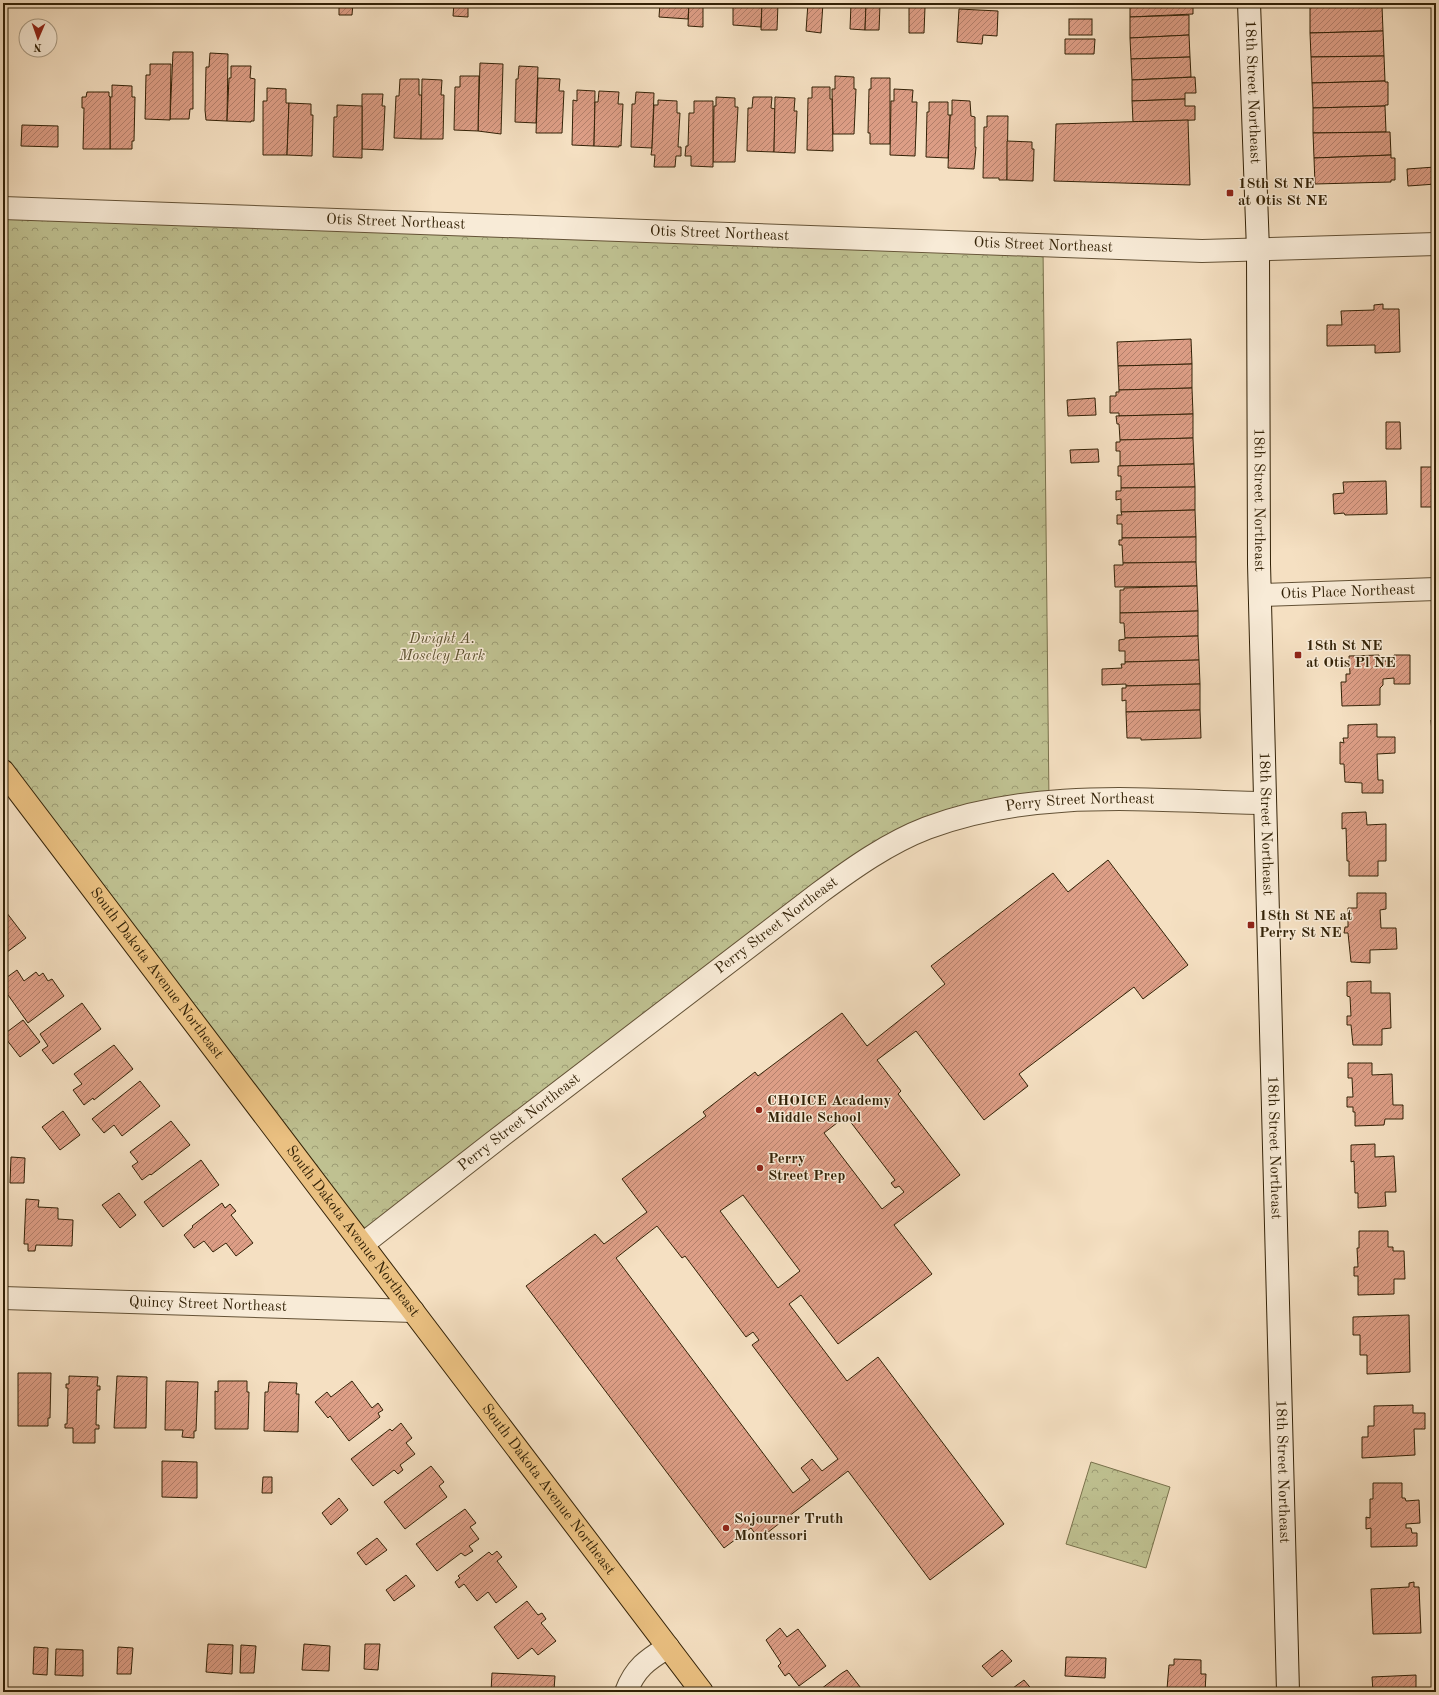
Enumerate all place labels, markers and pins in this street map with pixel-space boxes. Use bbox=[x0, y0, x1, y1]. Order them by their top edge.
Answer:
place label: 18th St NE at Otis St NE bbox=[1238, 177, 1327, 209]
marker: 18th St NE at Otis St NE bbox=[1225, 188, 1235, 198]
place label: 18th St NE at Otis Pl NE bbox=[1306, 639, 1396, 671]
marker: 18th St NE at Otis Pl NE bbox=[1293, 650, 1303, 660]
place label: 18th St NE at Perry St NE bbox=[1259, 909, 1353, 941]
marker: 18th St NE at Perry St NE bbox=[1246, 920, 1256, 930]
place label: CHOICE Academy Middle School bbox=[767, 1094, 892, 1126]
marker: CHOICE Academy Middle School bbox=[754, 1105, 764, 1115]
place label: Perry Street Prep bbox=[768, 1152, 845, 1184]
marker: Perry Street Prep bbox=[755, 1163, 765, 1173]
place label: Sojourner Truth Montessori bbox=[734, 1512, 843, 1544]
marker: Sojourner Truth Montessori bbox=[721, 1523, 731, 1533]

